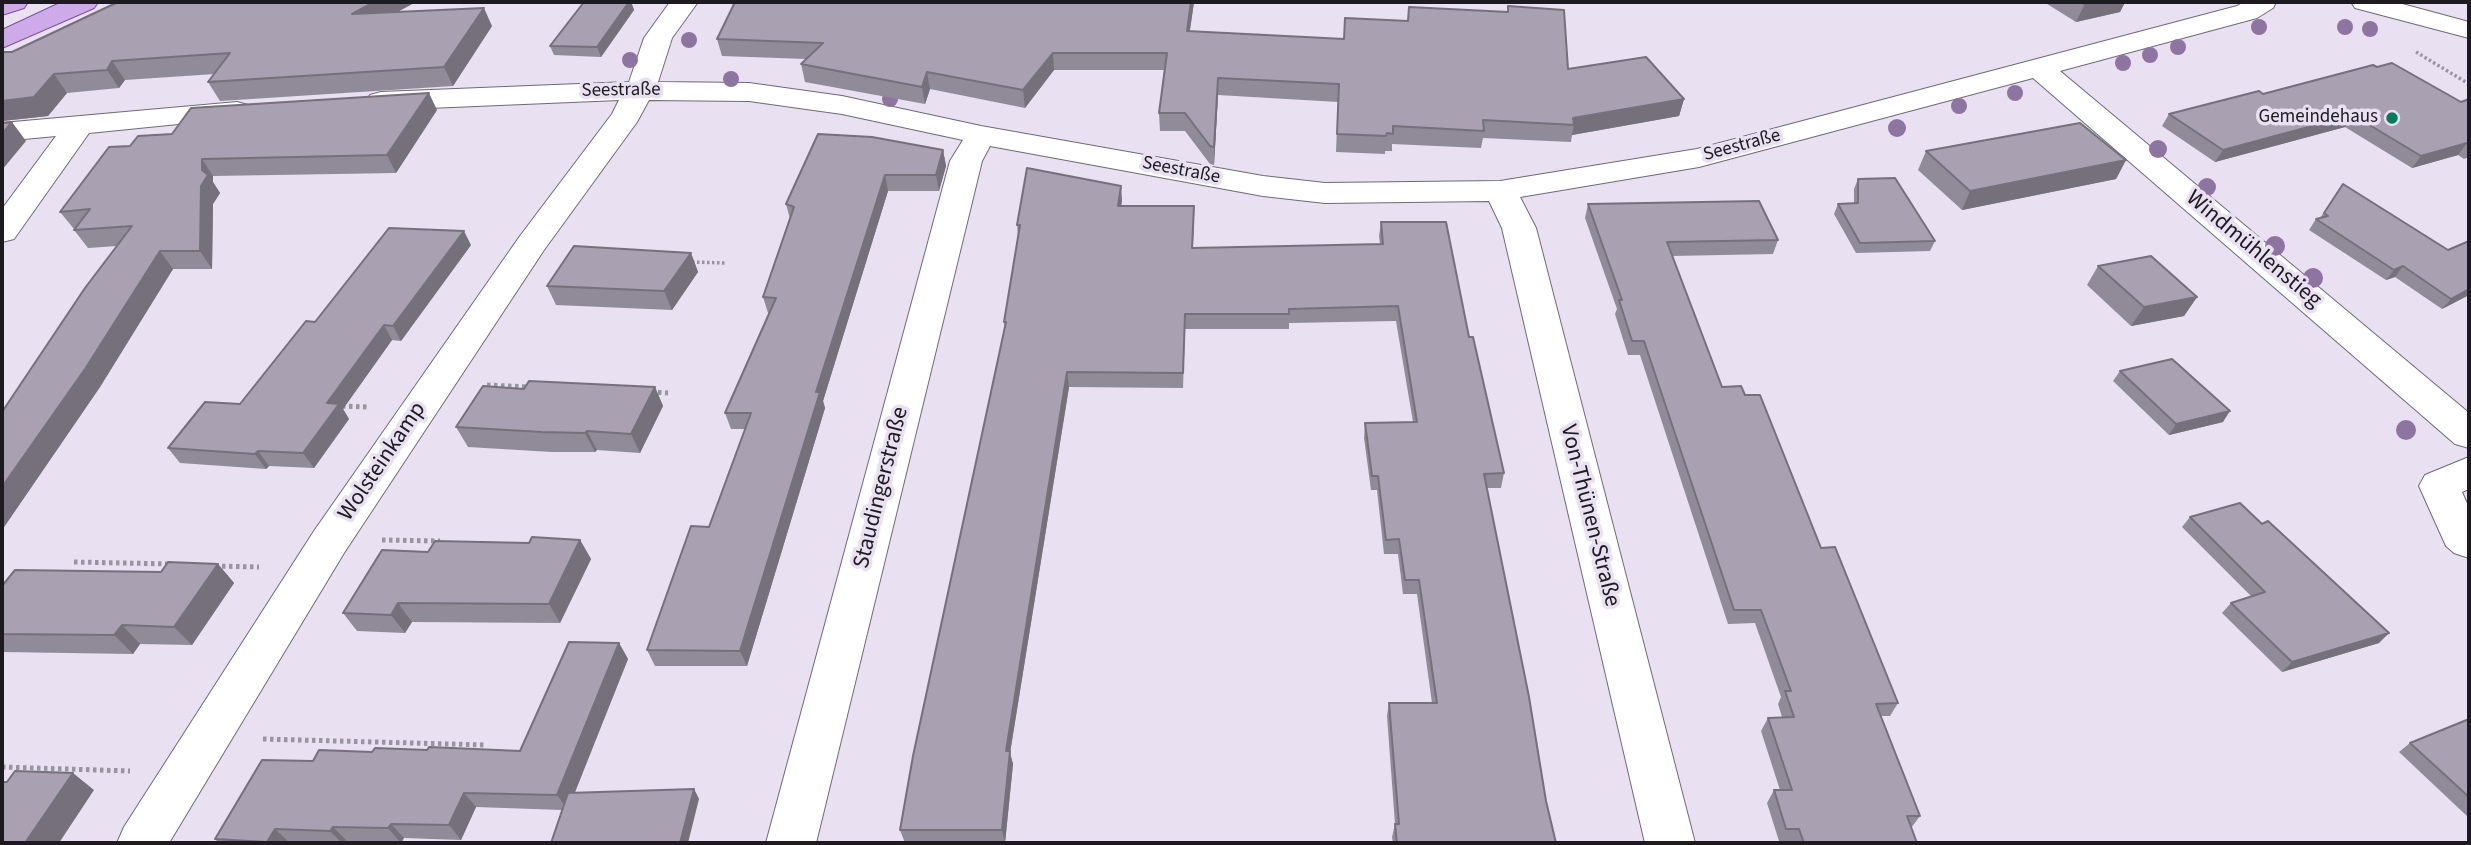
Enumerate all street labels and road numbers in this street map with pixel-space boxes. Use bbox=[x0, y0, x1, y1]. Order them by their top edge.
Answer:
street label: Seestraße bbox=[581, 79, 661, 103]
street label: Seestraße bbox=[1701, 125, 1783, 167]
street label: Seestraße bbox=[1140, 152, 1222, 190]
street label: Windmühlenstieg bbox=[2180, 185, 2326, 315]
street label: Wolsteinkamp bbox=[333, 397, 433, 527]
street label: Staudingerstraße bbox=[849, 404, 915, 572]
street label: Von-Thünen-Straße bbox=[1553, 422, 1625, 610]

